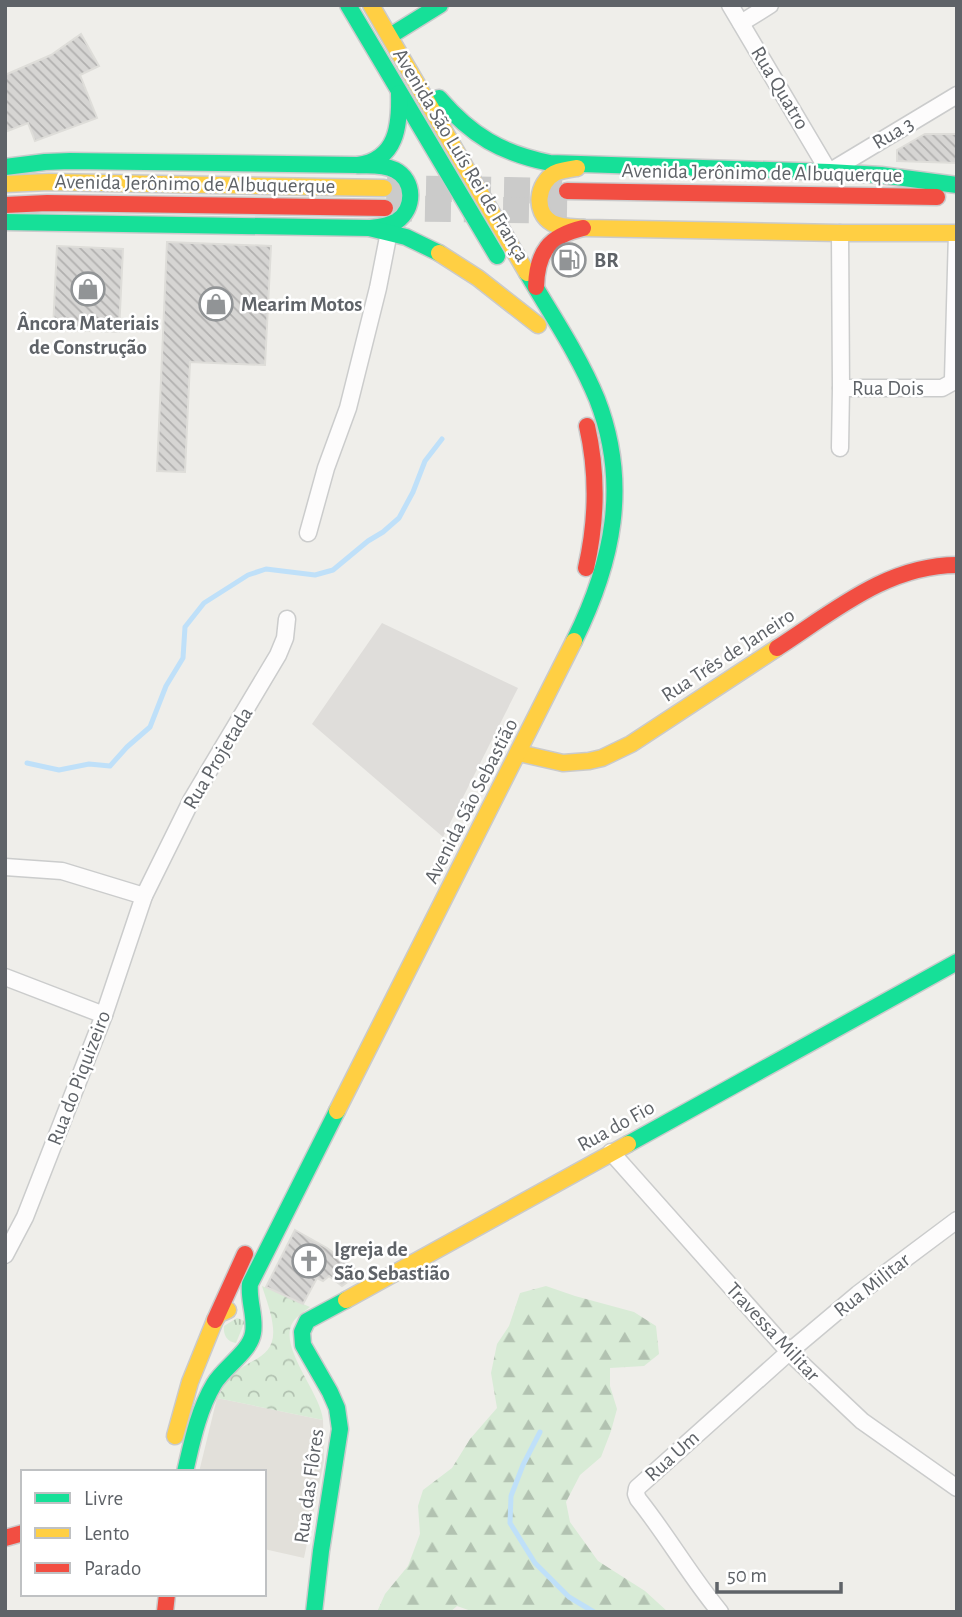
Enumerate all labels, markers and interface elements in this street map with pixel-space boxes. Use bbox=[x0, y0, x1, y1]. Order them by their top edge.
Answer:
street label: Rua Quatro bbox=[747, 43, 813, 133]
street label: Avenida São Luís Rei de França bbox=[389, 45, 533, 266]
street label: Rua 3 bbox=[869, 113, 917, 153]
street label: Avenida Jerônimo de Albuquerque bbox=[621, 160, 903, 186]
street label: Avenida Jerônimo de Albuquerque bbox=[54, 171, 336, 197]
fuel station icon: BR bbox=[550, 241, 588, 279]
place label: BR bbox=[594, 250, 619, 271]
shop icon: Âncora Materiais de Construção bbox=[69, 270, 107, 308]
shop icon: Mearim Motos bbox=[197, 285, 235, 323]
place label: Mearim Motos bbox=[241, 294, 362, 315]
place label: Âncora Materiais de Construção bbox=[17, 311, 159, 358]
street label: Rua Dois bbox=[852, 378, 924, 399]
street label: Rua Três de Janeiro bbox=[658, 604, 798, 706]
street label: Rua Projetada bbox=[179, 703, 257, 813]
street label: Avenida São Sebastião bbox=[420, 715, 522, 887]
street label: Rua do Piquizeiro bbox=[44, 1008, 114, 1148]
street label: Rua do Fio bbox=[574, 1096, 658, 1156]
place label: Igreja de São Sebastião bbox=[334, 1239, 450, 1284]
church icon: Igreja de São Sebastião bbox=[290, 1242, 328, 1280]
street label: Rua Militar bbox=[830, 1249, 914, 1321]
street label: Travessa Militar bbox=[722, 1278, 824, 1386]
street label: Rua das Flôres bbox=[291, 1427, 327, 1545]
street label: Rua Um bbox=[641, 1427, 703, 1485]
legend bbox=[21, 1470, 266, 1596]
text: Livre bbox=[84, 1488, 123, 1509]
text: Lento bbox=[84, 1523, 130, 1544]
scale bar bbox=[717, 1550, 841, 1594]
text: Parado bbox=[84, 1558, 141, 1579]
text: 50 m bbox=[727, 1565, 767, 1586]

